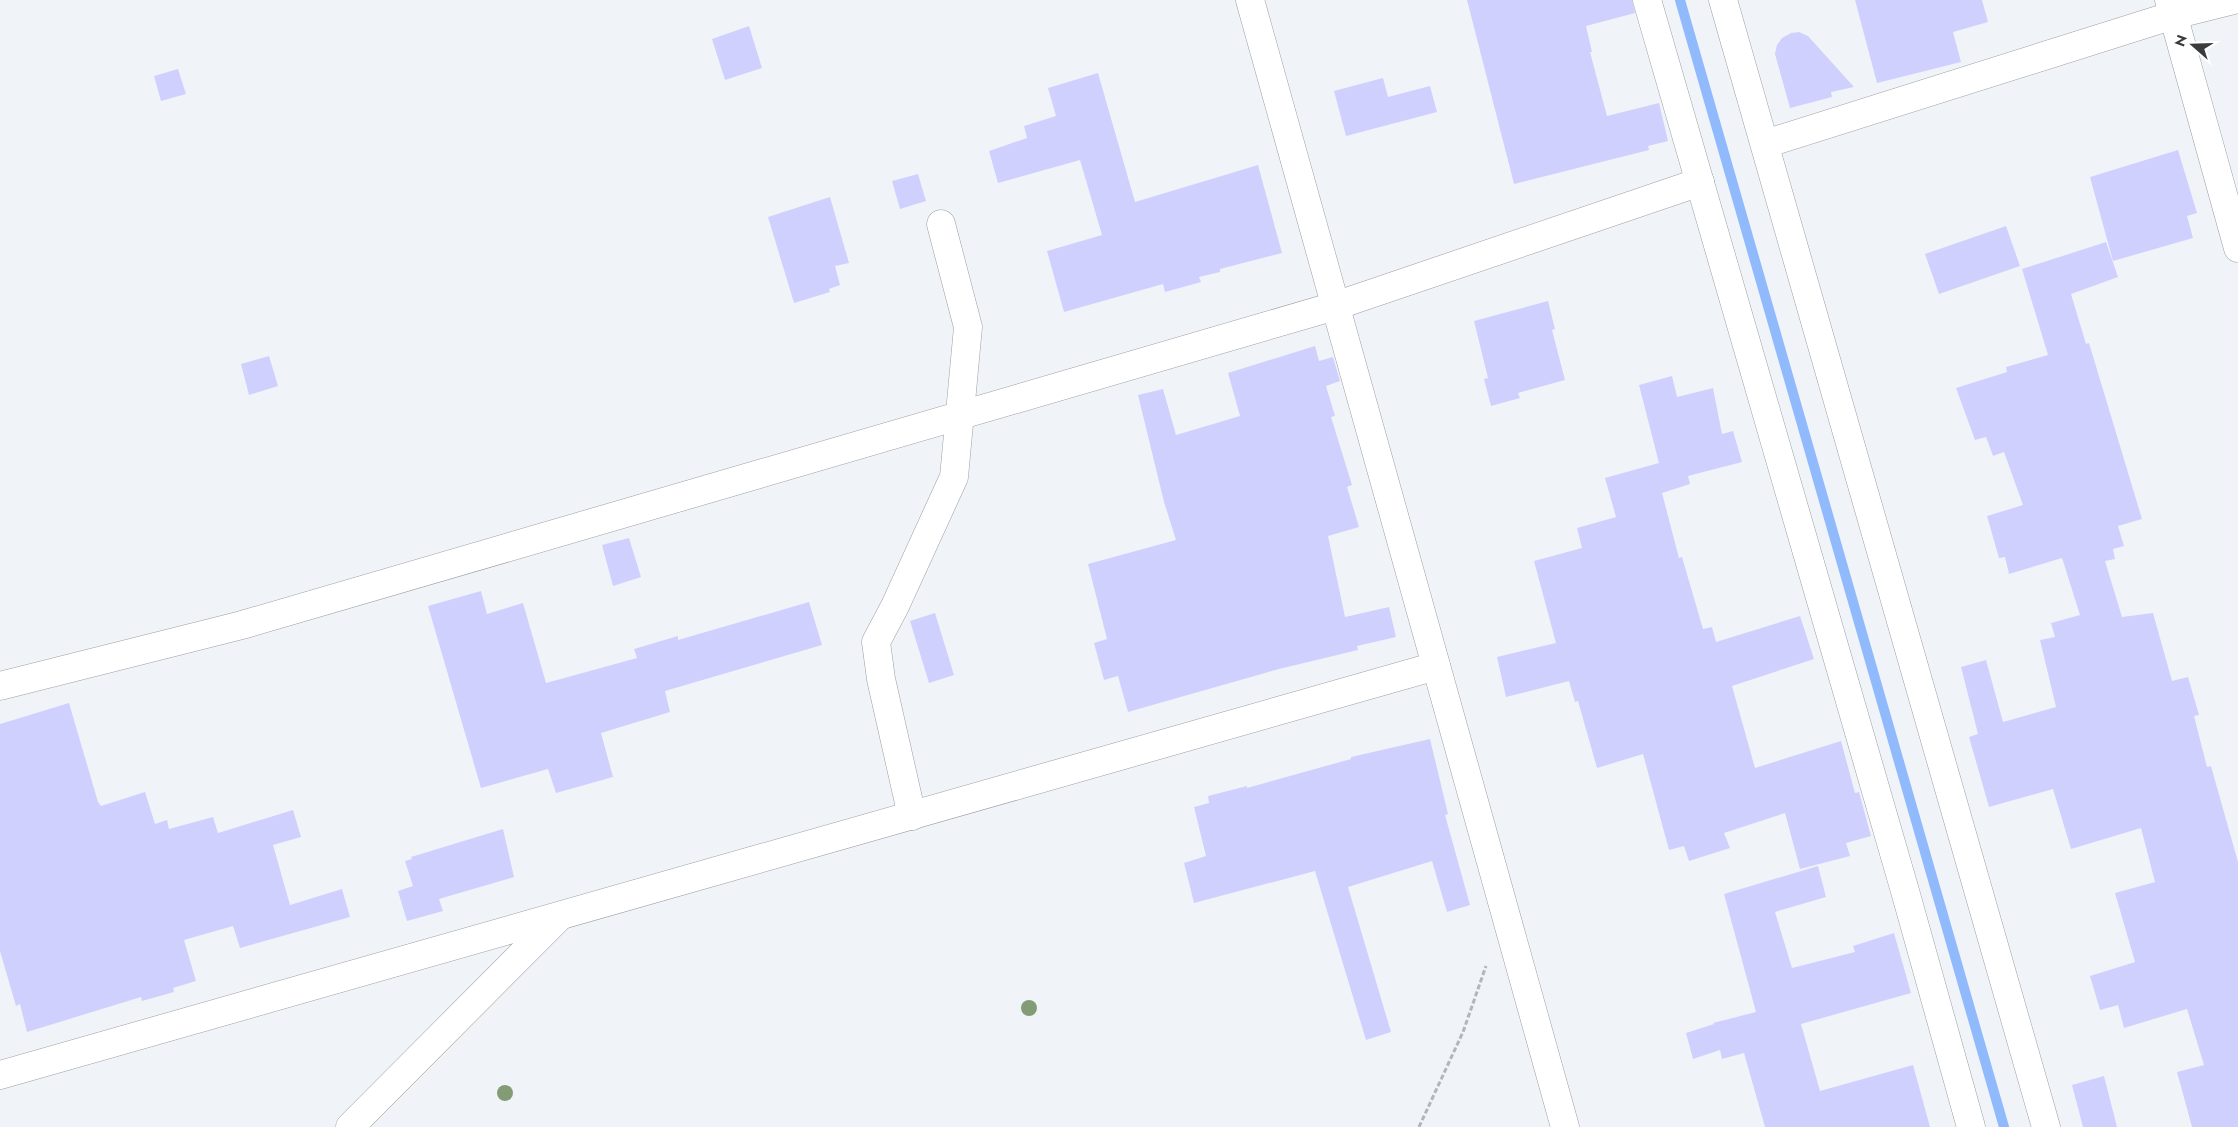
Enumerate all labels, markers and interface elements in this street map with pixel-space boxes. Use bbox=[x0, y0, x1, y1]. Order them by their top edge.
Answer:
north arrow bbox=[2168, 20, 2218, 70]
text: N bbox=[2169, 32, 2192, 49]

